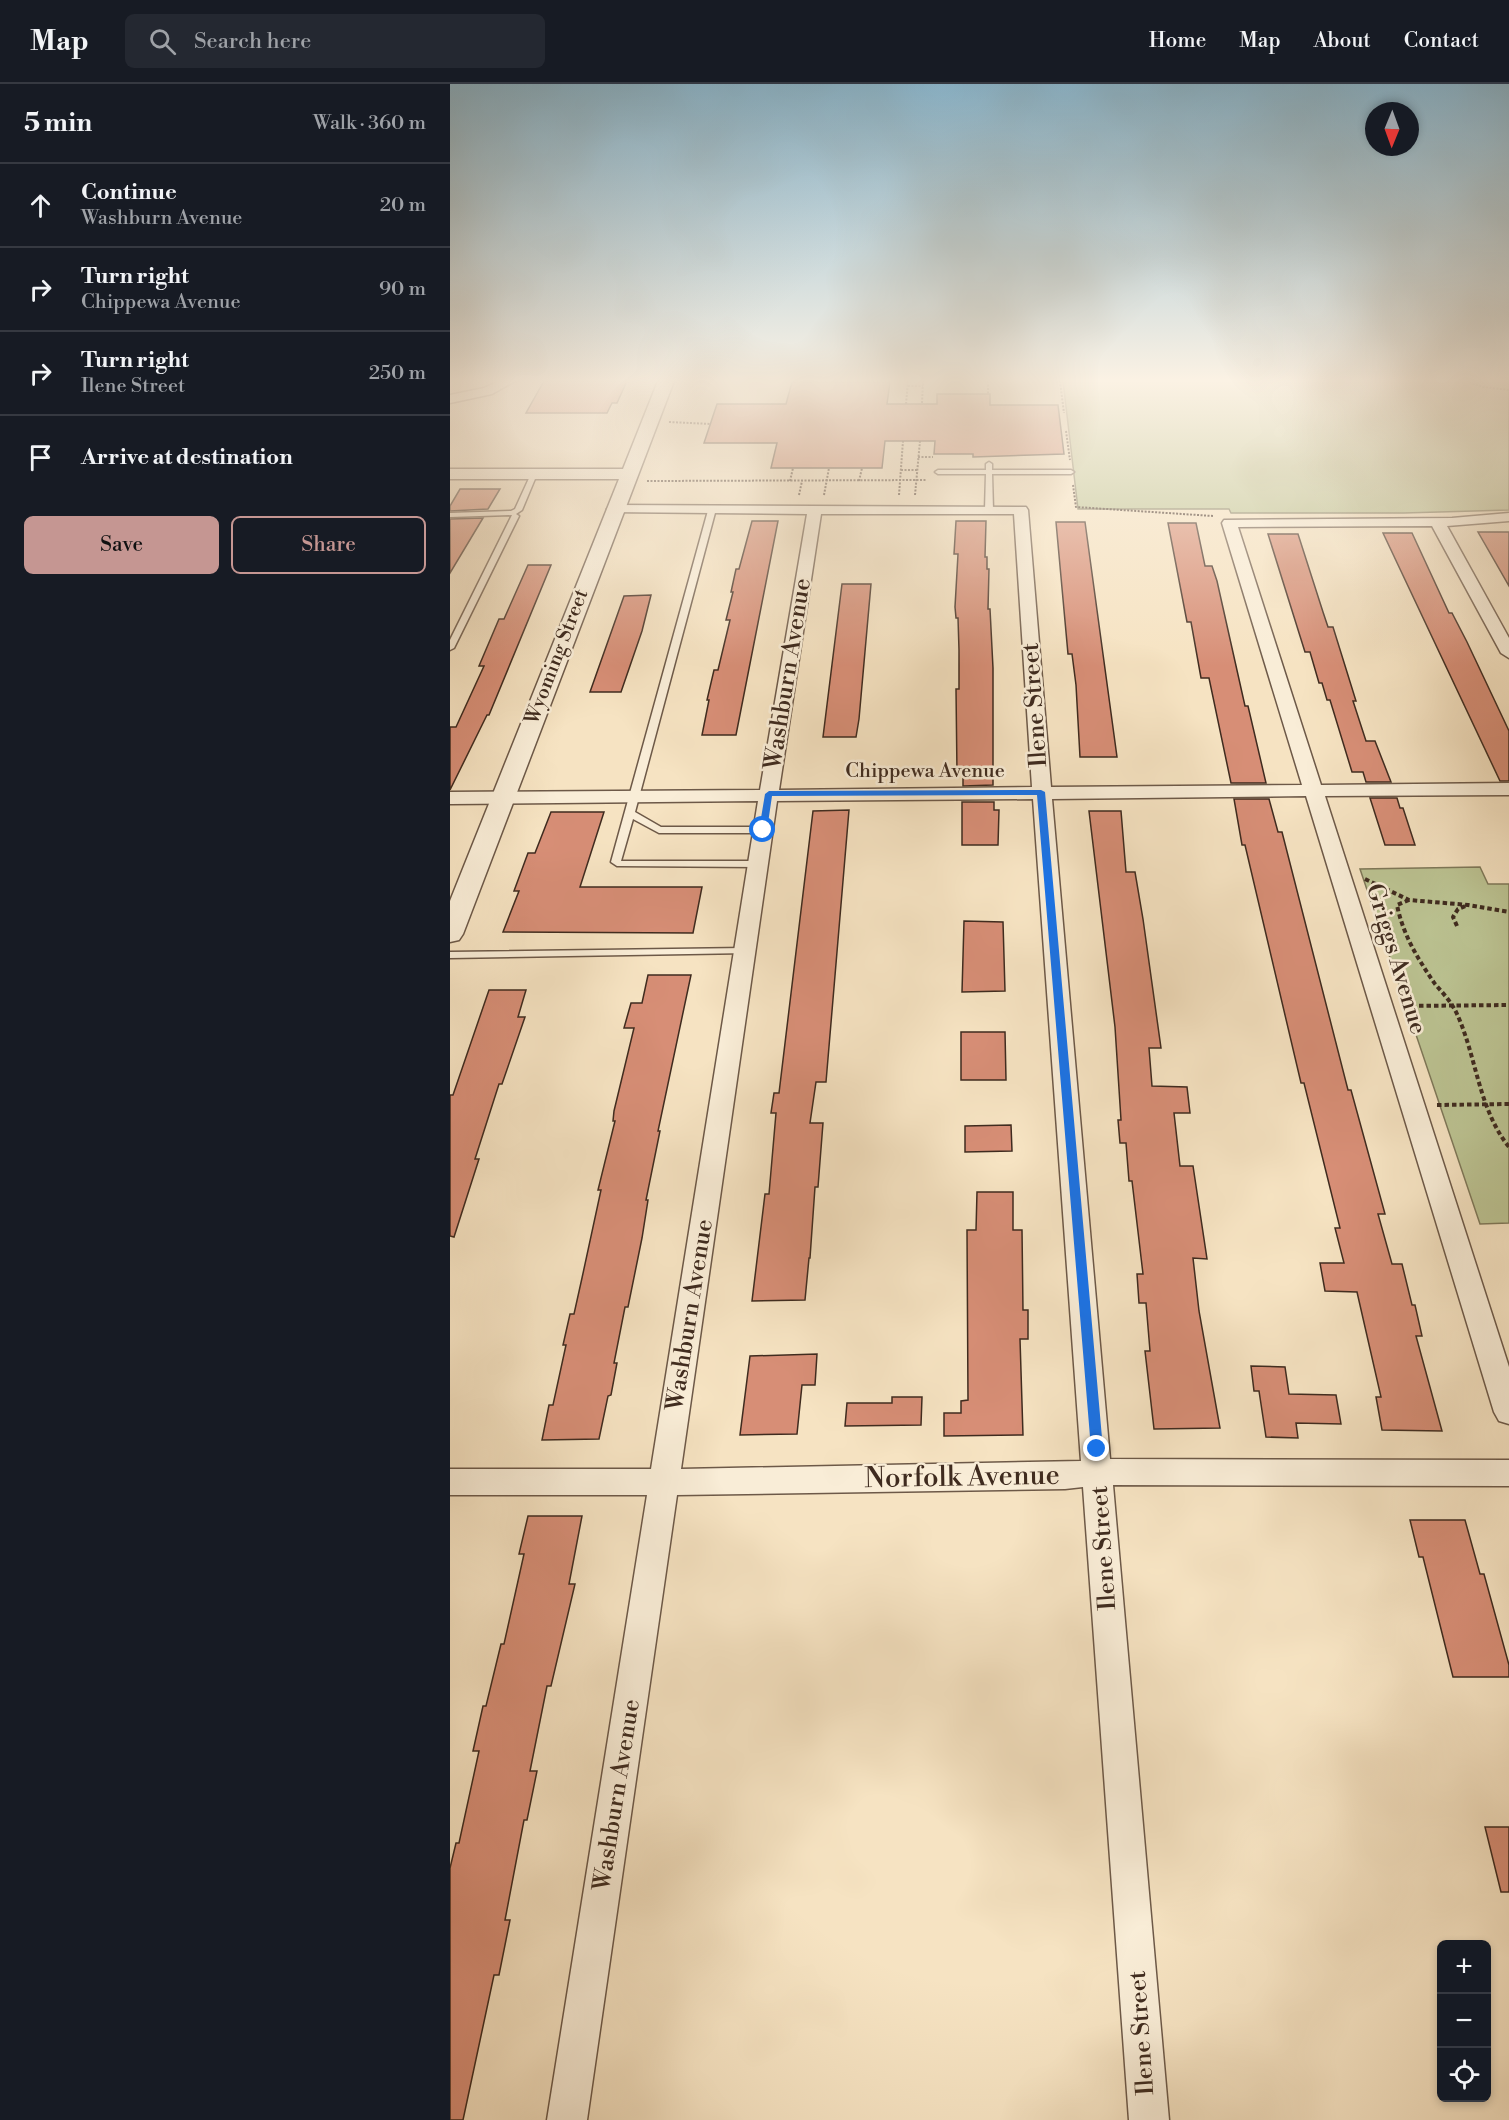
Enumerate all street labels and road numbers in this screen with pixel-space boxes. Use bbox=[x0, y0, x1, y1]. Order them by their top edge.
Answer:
street label: Washburn Avenue bbox=[758, 576, 818, 773]
street label: Wyoming Street bbox=[519, 586, 594, 729]
street label: Ilene Street bbox=[1016, 641, 1054, 768]
street label: Chippewa Avenue bbox=[845, 759, 1005, 784]
street label: Griggs Avenue bbox=[1359, 880, 1433, 1038]
street label: Washburn Avenue bbox=[660, 1217, 720, 1414]
street label: Norfolk Avenue bbox=[864, 1458, 1060, 1496]
street label: Ilene Street bbox=[1085, 1484, 1123, 1611]
street label: Washburn Avenue bbox=[587, 1697, 647, 1894]
street label: Ilene Street bbox=[1123, 1969, 1161, 2096]

